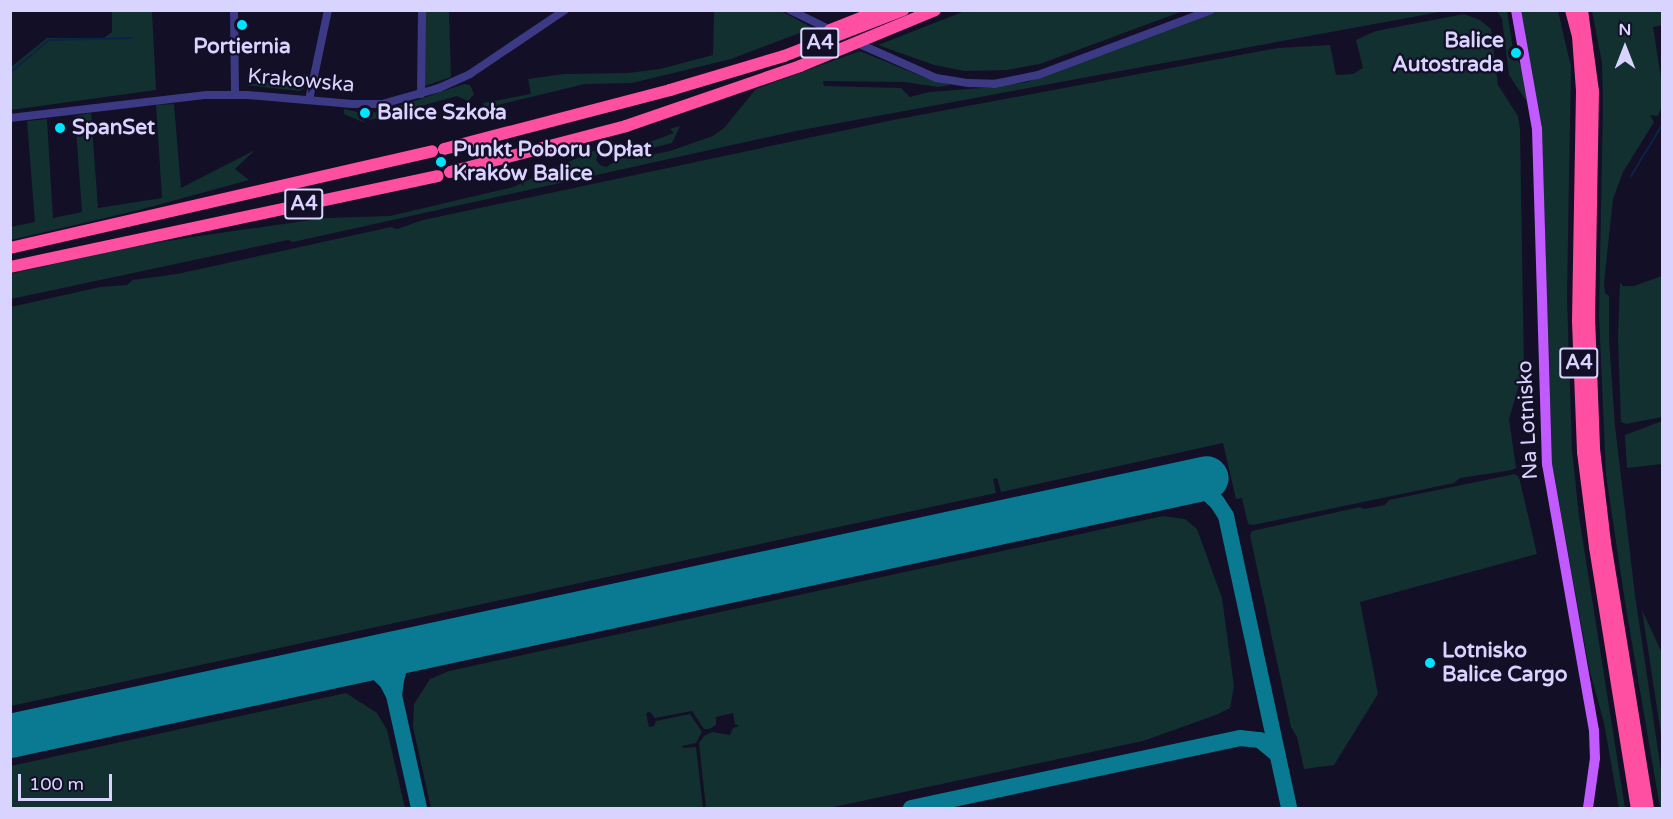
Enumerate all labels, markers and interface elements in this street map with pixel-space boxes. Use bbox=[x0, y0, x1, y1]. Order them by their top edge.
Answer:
marker: Portiernia bbox=[235, 18, 249, 32]
north arrow bbox=[1595, 18, 1655, 78]
text: N bbox=[1619, 20, 1631, 40]
road number: A4 bbox=[799, 26, 841, 60]
place label: Balice Autostrada bbox=[1392, 28, 1504, 78]
place label: Portiernia bbox=[193, 34, 291, 60]
marker: Balice Autostrada bbox=[1509, 46, 1523, 60]
street label: Krakowska bbox=[246, 64, 356, 98]
place label: Balice Szkoła bbox=[377, 100, 507, 126]
marker: Balice Szkoła bbox=[358, 106, 372, 120]
place label: SpanSet bbox=[72, 115, 155, 141]
marker: SpanSet bbox=[53, 121, 67, 135]
place label: Punkt Poboru Opłat Kraków Balice bbox=[453, 137, 651, 187]
marker: Punkt Poboru Opłat Kraków Balice bbox=[434, 155, 448, 169]
road number: A4 bbox=[283, 187, 325, 221]
road number: A4 bbox=[1558, 346, 1600, 380]
street label: Na Lotnisko bbox=[1512, 360, 1544, 480]
place label: Lotnisko Balice Cargo bbox=[1442, 638, 1567, 688]
marker: Lotnisko Balice Cargo bbox=[1423, 656, 1437, 670]
scale bar bbox=[21, 762, 116, 800]
text: 100 m bbox=[29, 773, 84, 795]

